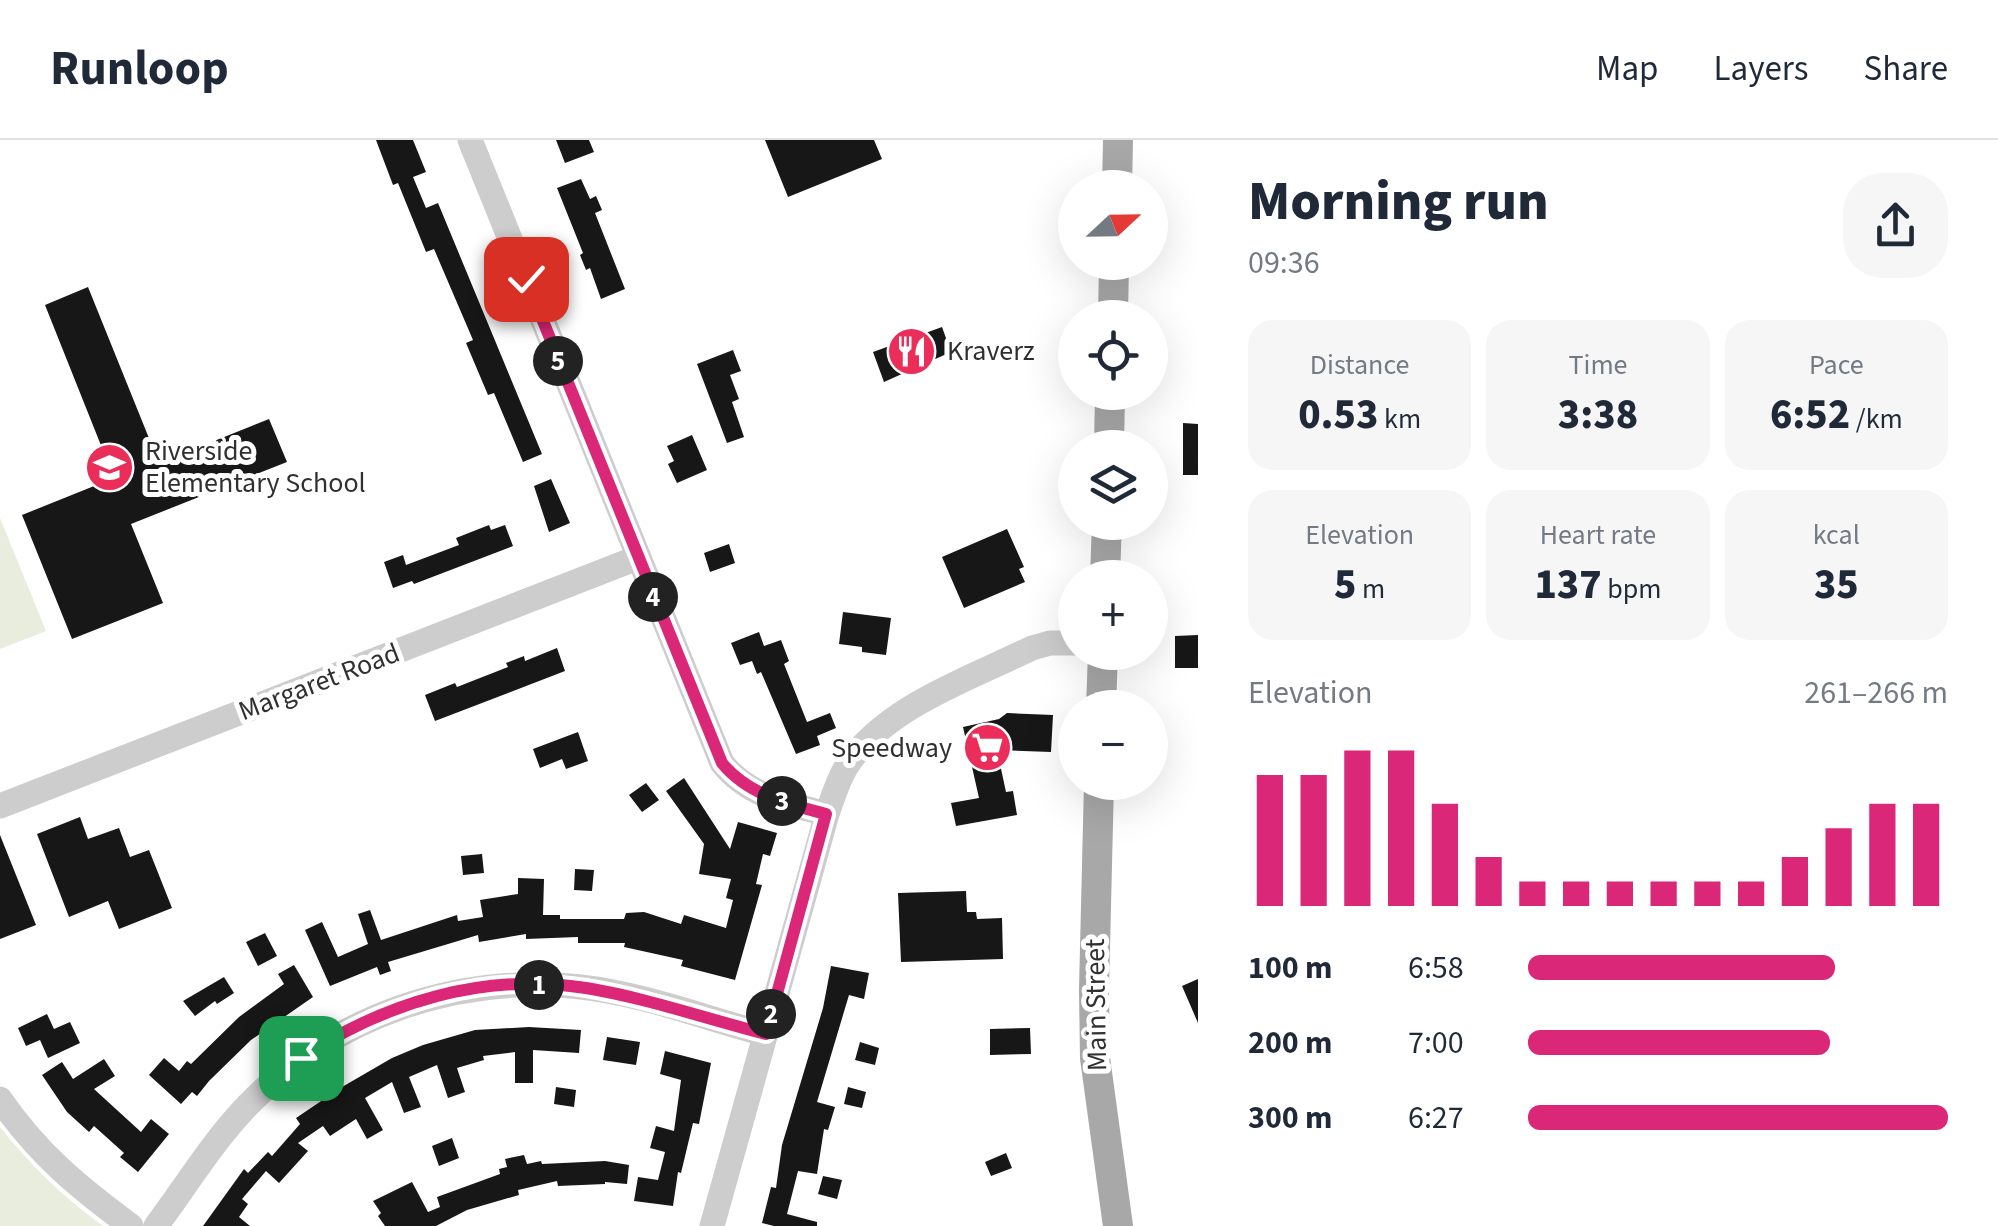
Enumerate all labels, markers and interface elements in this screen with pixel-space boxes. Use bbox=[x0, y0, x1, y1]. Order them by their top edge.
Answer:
text: Runloop bbox=[50, 35, 229, 103]
text: Map bbox=[1596, 44, 1659, 94]
text: Layers bbox=[1714, 44, 1808, 94]
text: Share bbox=[1863, 44, 1948, 94]
text: Morning run bbox=[1248, 163, 1549, 241]
north arrow bbox=[1058, 170, 1168, 280]
map controls bbox=[1058, 170, 1168, 800]
button: share bbox=[1843, 173, 1948, 278]
pin bbox=[484, 237, 569, 322]
text: 09:36 bbox=[1248, 240, 1320, 286]
icon: check bbox=[499, 252, 554, 307]
button: locate bbox=[1058, 300, 1168, 410]
restaurant icon: Kraverz bbox=[886, 325, 938, 377]
place label: Kraverz bbox=[947, 331, 1035, 371]
pin: 5 bbox=[533, 336, 583, 386]
text: 5 bbox=[551, 341, 565, 381]
text: Distance bbox=[1310, 345, 1409, 385]
text: Time bbox=[1568, 345, 1627, 385]
text: Pace bbox=[1809, 345, 1864, 385]
text: 0.53 bbox=[1298, 385, 1378, 445]
text: 3:38 bbox=[1558, 385, 1638, 445]
text: 6:52 bbox=[1770, 385, 1850, 445]
text: km bbox=[1378, 399, 1421, 439]
text: /km bbox=[1850, 399, 1903, 439]
button: layers bbox=[1058, 430, 1168, 540]
place label: Riverside Elementary School bbox=[145, 431, 366, 503]
school or university icon: Riverside Elementary School bbox=[84, 441, 136, 493]
text: Elevation bbox=[1305, 515, 1414, 555]
text: Heart rate bbox=[1540, 515, 1656, 555]
text: kcal bbox=[1813, 515, 1860, 555]
text: 5 bbox=[1334, 555, 1356, 615]
text: 137 bbox=[1534, 555, 1602, 615]
text: 35 bbox=[1814, 555, 1859, 615]
button: + bbox=[1058, 560, 1168, 670]
text: m bbox=[1356, 569, 1385, 609]
text: bpm bbox=[1602, 569, 1662, 609]
pin: 4 bbox=[628, 572, 678, 622]
text: 4 bbox=[646, 577, 660, 617]
street label: Margaret Road bbox=[233, 633, 405, 731]
text: Elevation bbox=[1248, 670, 1373, 716]
text: 261–266 m bbox=[1804, 670, 1948, 716]
button: − bbox=[1058, 690, 1168, 800]
supermarket icon: Speedway bbox=[961, 722, 1013, 774]
place label: Speedway bbox=[831, 728, 952, 768]
pin: 3 bbox=[757, 776, 807, 826]
text: 3 bbox=[775, 781, 789, 821]
street label: Main Street bbox=[1075, 938, 1117, 1072]
text: 100 m bbox=[1248, 945, 1333, 991]
text: 6:58 bbox=[1408, 945, 1464, 991]
pin: 1 bbox=[514, 960, 564, 1010]
text: 1 bbox=[532, 965, 546, 1005]
pin: 2 bbox=[746, 989, 796, 1039]
text: 2 bbox=[764, 994, 778, 1034]
pin bbox=[259, 1016, 344, 1101]
text: 200 m bbox=[1248, 1020, 1333, 1066]
text: 7:00 bbox=[1408, 1020, 1464, 1066]
icon: arrive bbox=[274, 1031, 329, 1086]
text: 300 m bbox=[1248, 1095, 1333, 1141]
text: 6:27 bbox=[1408, 1095, 1464, 1141]

